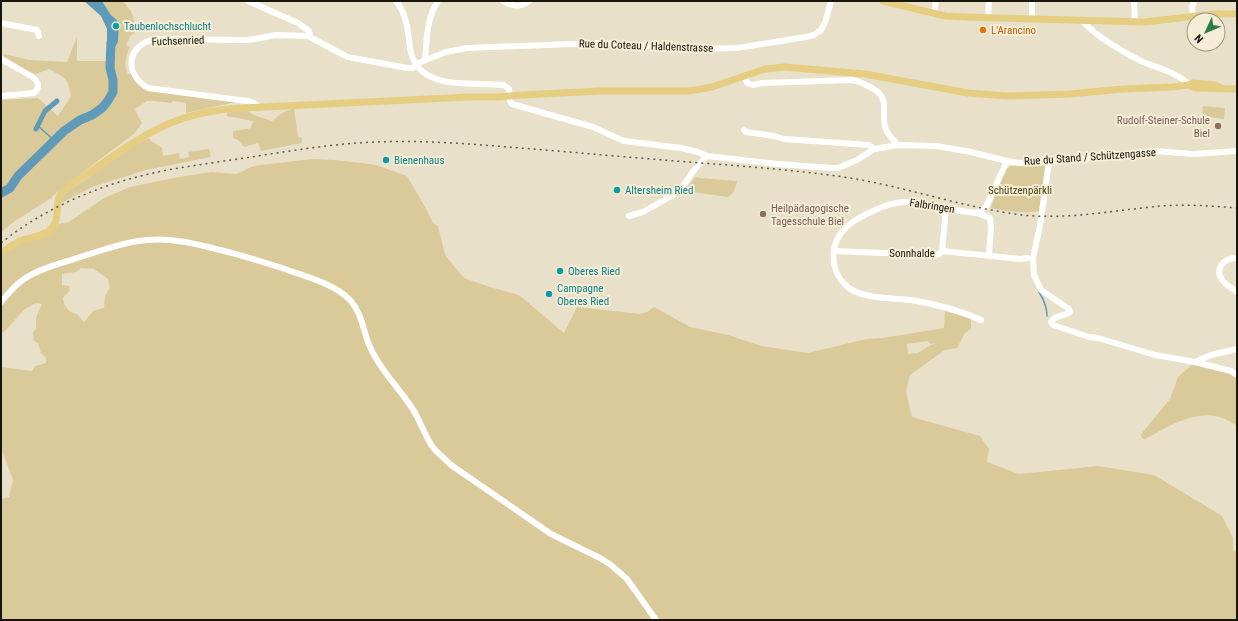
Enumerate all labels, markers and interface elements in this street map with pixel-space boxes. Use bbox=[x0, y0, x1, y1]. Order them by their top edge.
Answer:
north arrow bbox=[1186, 12, 1226, 52]
place label: Taubenlochschlucht bbox=[124, 20, 211, 33]
marker: Taubenlochschlucht bbox=[111, 21, 121, 31]
place label: L'Arancino bbox=[991, 24, 1037, 37]
marker: L'Arancino bbox=[978, 25, 988, 35]
text: N bbox=[1192, 31, 1206, 46]
street label: Fuchsenried bbox=[151, 34, 205, 48]
street label: Rue du Coteau / Haldenstrasse bbox=[579, 37, 713, 55]
place label: Rudolf-Steiner-Schule Biel bbox=[1117, 114, 1210, 140]
marker: Rudolf-Steiner-Schule Biel bbox=[1213, 121, 1223, 131]
street label: Rue du Stand / Schützengasse bbox=[1024, 146, 1156, 168]
place label: Bienenhaus bbox=[394, 154, 444, 167]
marker: Bienenhaus bbox=[381, 155, 391, 165]
place label: Altersheim Ried bbox=[625, 184, 693, 197]
park label: Schützenpärkli bbox=[988, 184, 1052, 197]
marker: Altersheim Ried bbox=[612, 185, 622, 195]
street label: Falbringen bbox=[909, 196, 955, 216]
place label: Heilpädagogische Tagesschule Biel bbox=[771, 202, 849, 228]
marker: Heilpädagogische Tagesschule Biel bbox=[758, 209, 768, 219]
street label: Sonnhalde bbox=[889, 247, 935, 260]
place label: Oberes Ried bbox=[568, 265, 620, 278]
marker: Oberes Ried bbox=[555, 266, 565, 276]
place label: Campagne Oberes Ried bbox=[557, 282, 609, 308]
marker: Campagne Oberes Ried bbox=[544, 289, 554, 299]

